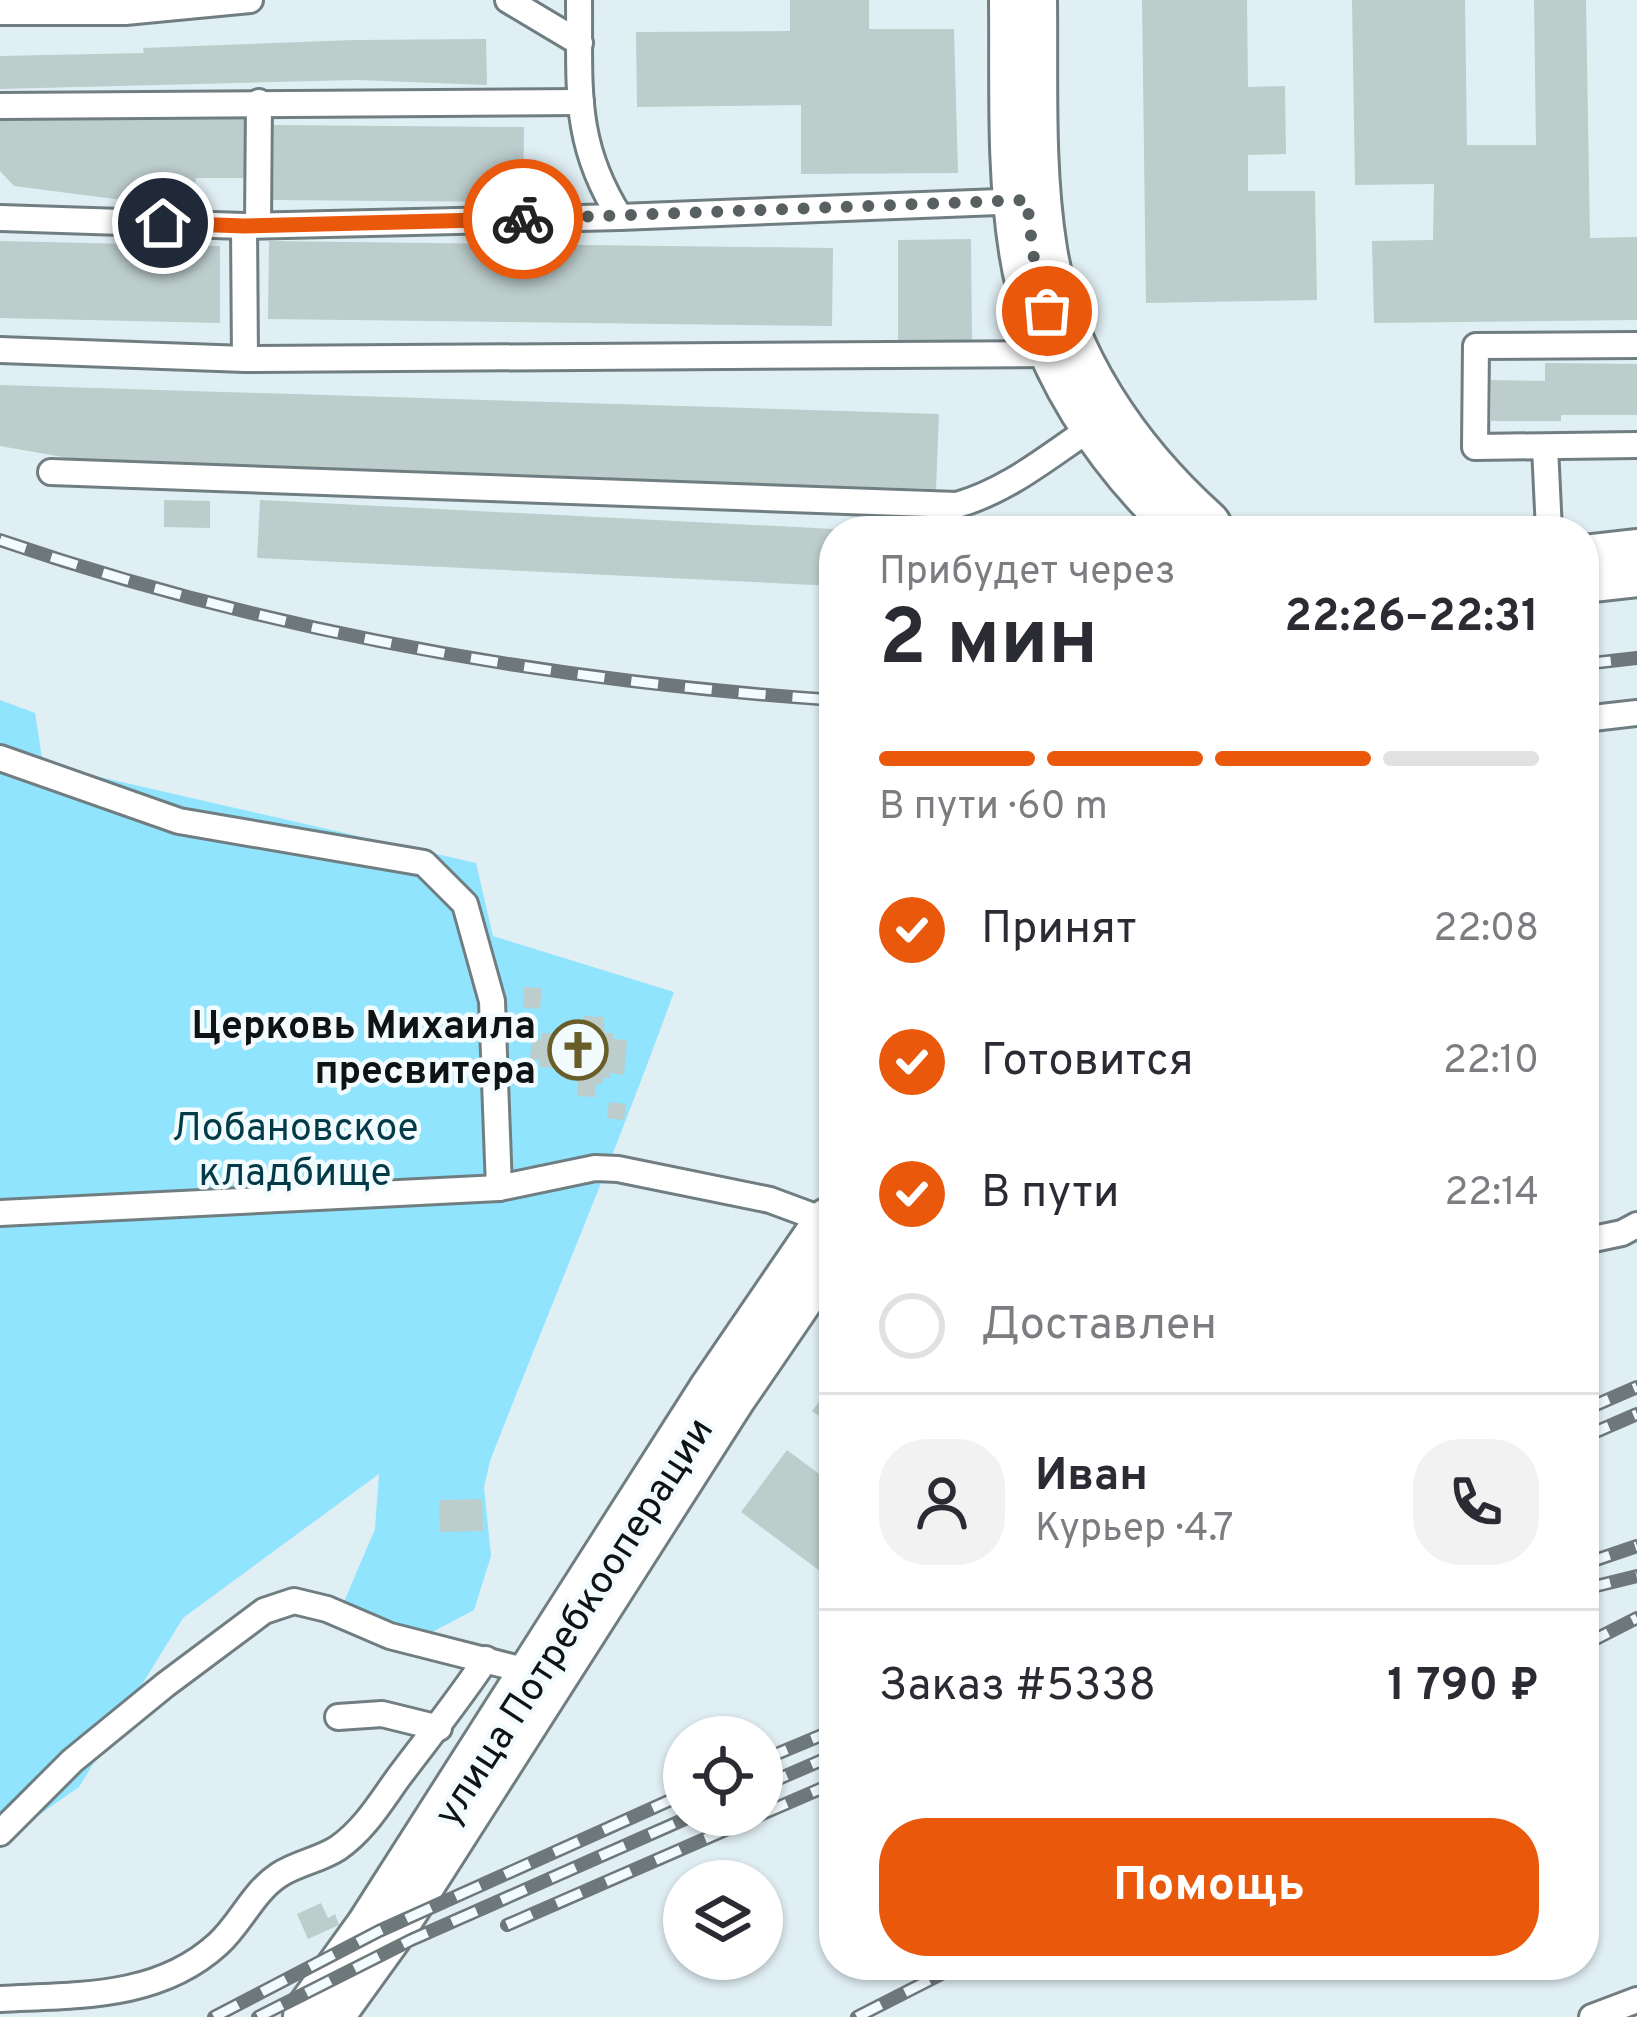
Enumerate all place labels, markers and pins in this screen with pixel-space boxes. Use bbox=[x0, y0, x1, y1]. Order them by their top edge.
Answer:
pin bbox=[112, 172, 214, 274]
pin bbox=[996, 260, 1098, 362]
place label: Церковь Михаила пресвитера bbox=[192, 1004, 536, 1098]
church icon: Церковь Михаила пресвитера bbox=[547, 1019, 609, 1081]

